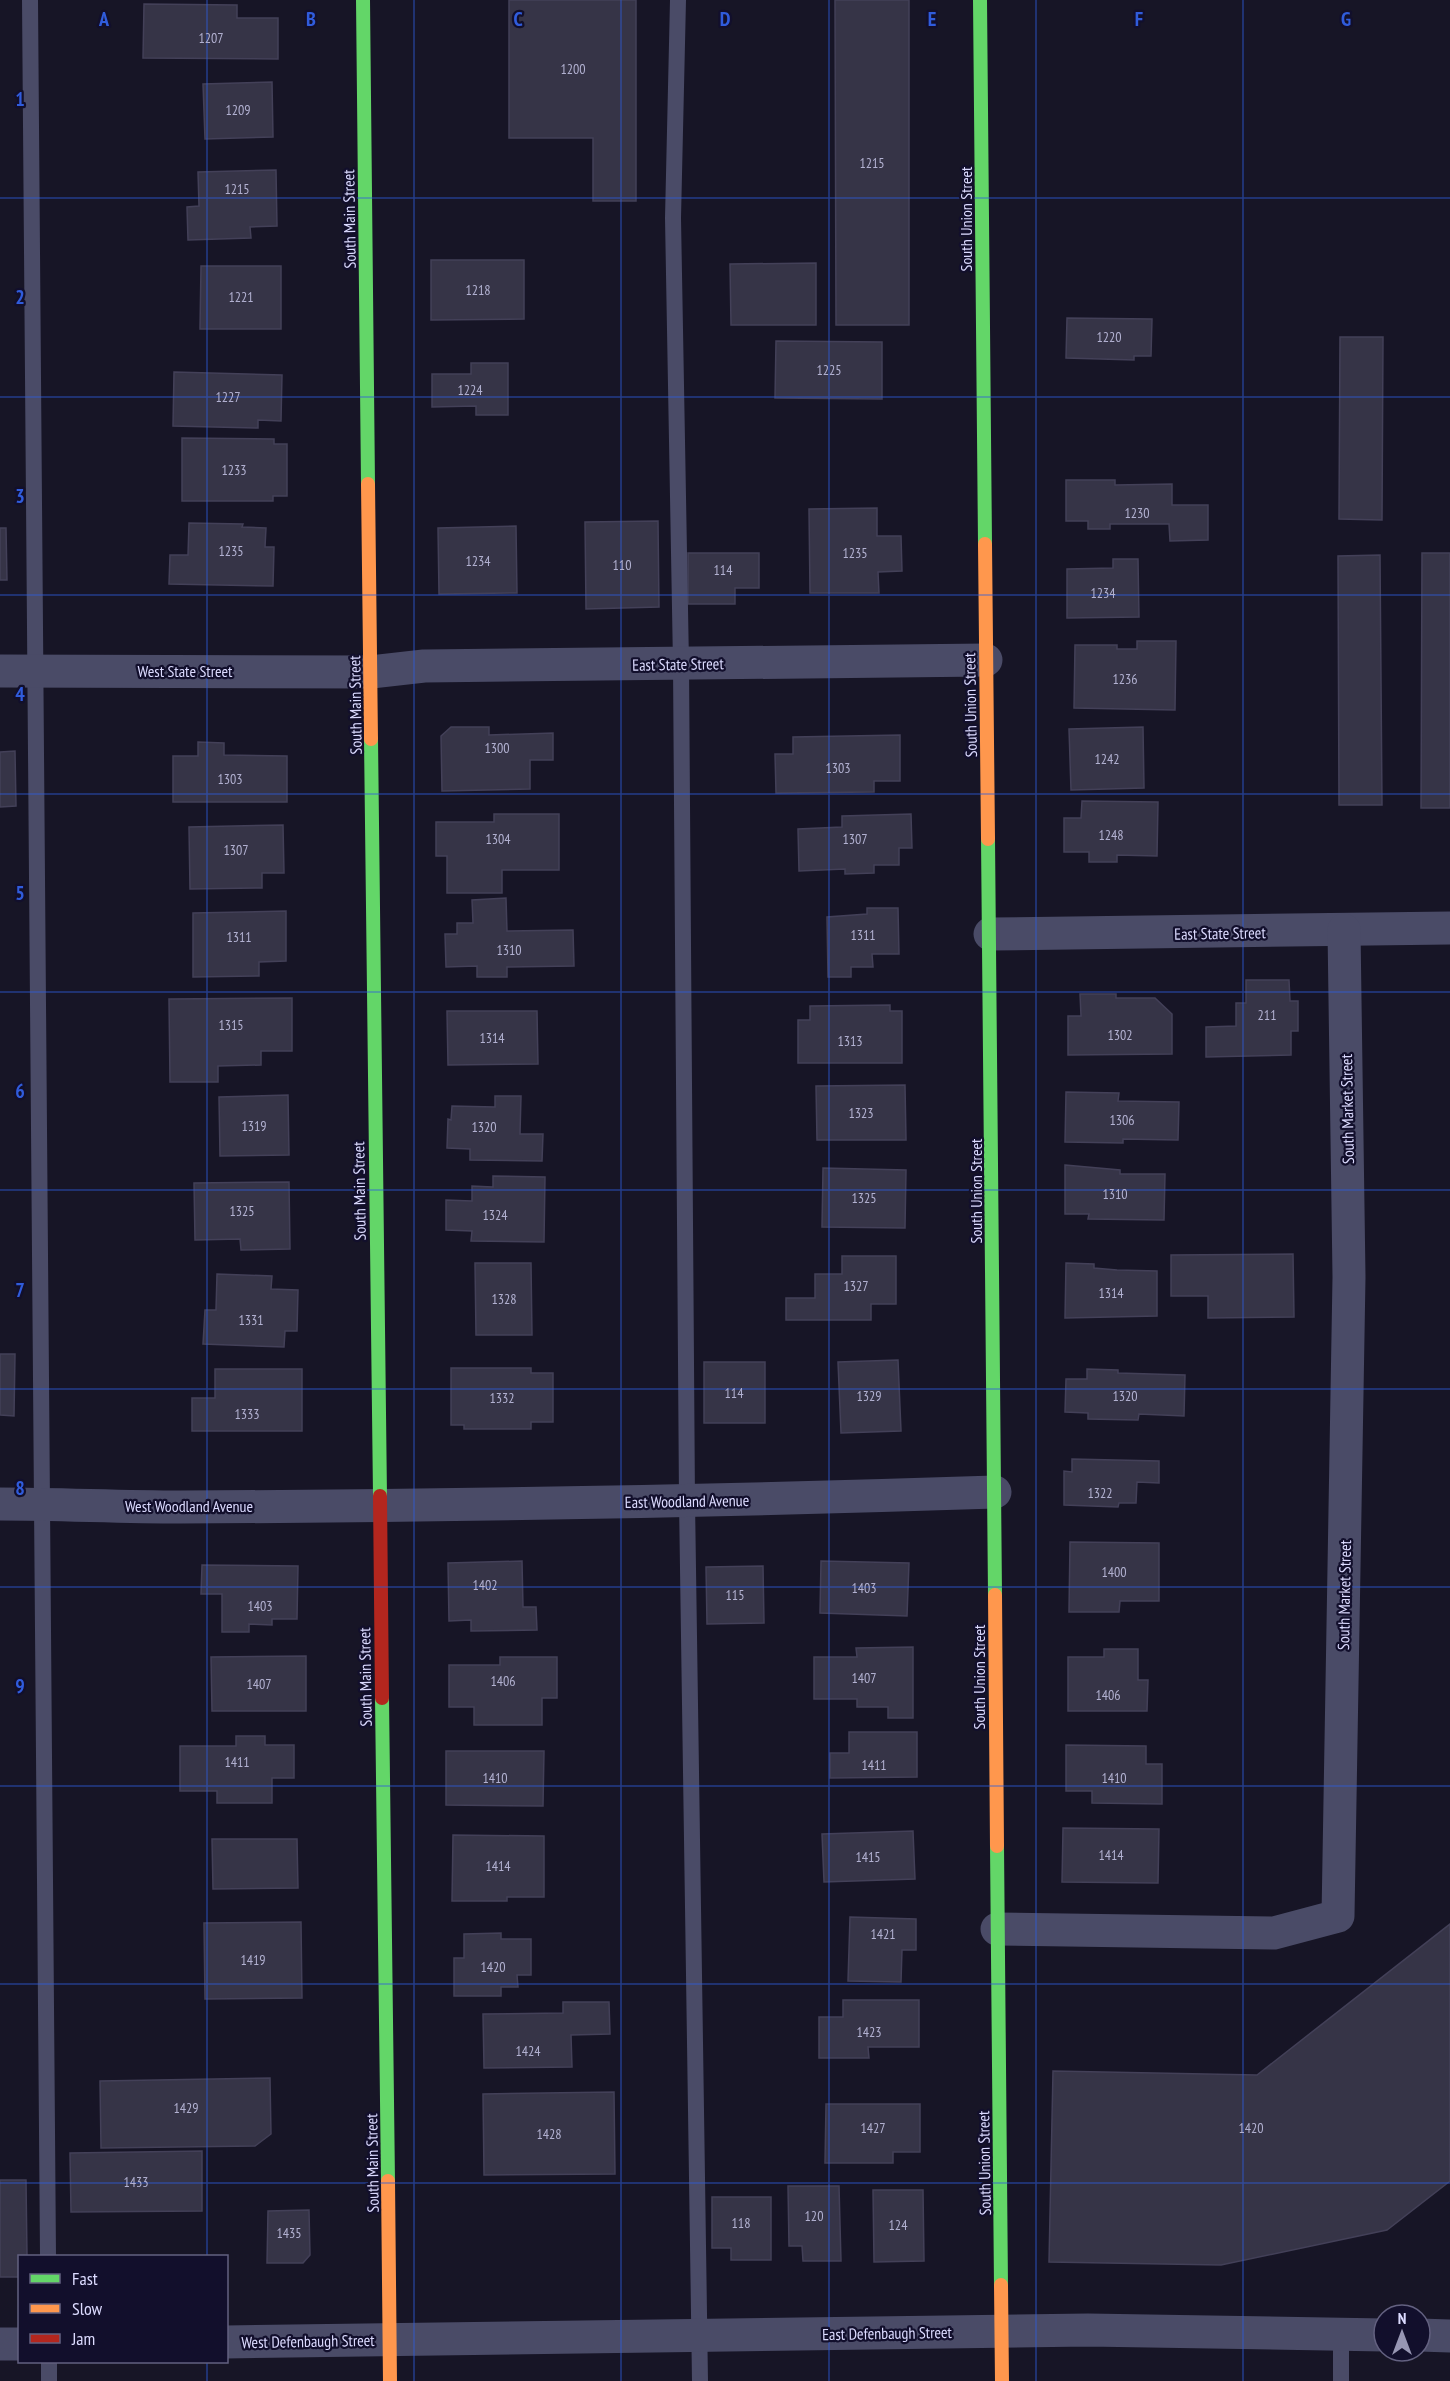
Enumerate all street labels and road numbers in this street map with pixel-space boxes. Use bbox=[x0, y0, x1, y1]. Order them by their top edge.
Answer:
street label: South Union Street bbox=[956, 166, 976, 271]
street label: South Main Street bbox=[338, 169, 360, 269]
street label: South Union Street bbox=[959, 652, 981, 758]
street label: East State Street bbox=[632, 653, 725, 675]
street label: South Main Street bbox=[344, 655, 366, 755]
street label: West State Street bbox=[137, 661, 233, 681]
street label: East State Street bbox=[1174, 922, 1267, 944]
street label: South Market Street bbox=[1336, 1053, 1358, 1164]
street label: South Union Street bbox=[966, 1138, 986, 1243]
street label: South Main Street bbox=[348, 1141, 370, 1241]
street label: East Woodland Avenue bbox=[625, 1490, 749, 1512]
street label: West Woodland Avenue bbox=[125, 1496, 253, 1516]
street label: South Market Street bbox=[1333, 1539, 1355, 1650]
street label: South Union Street bbox=[969, 1624, 989, 1729]
street label: South Main Street bbox=[354, 1627, 376, 1727]
street label: South Union Street bbox=[973, 2110, 995, 2216]
street label: South Main Street bbox=[361, 2113, 383, 2213]
street label: East Defenbaugh Street bbox=[822, 2322, 953, 2344]
street label: West Defenbaugh Street bbox=[241, 2330, 375, 2352]

